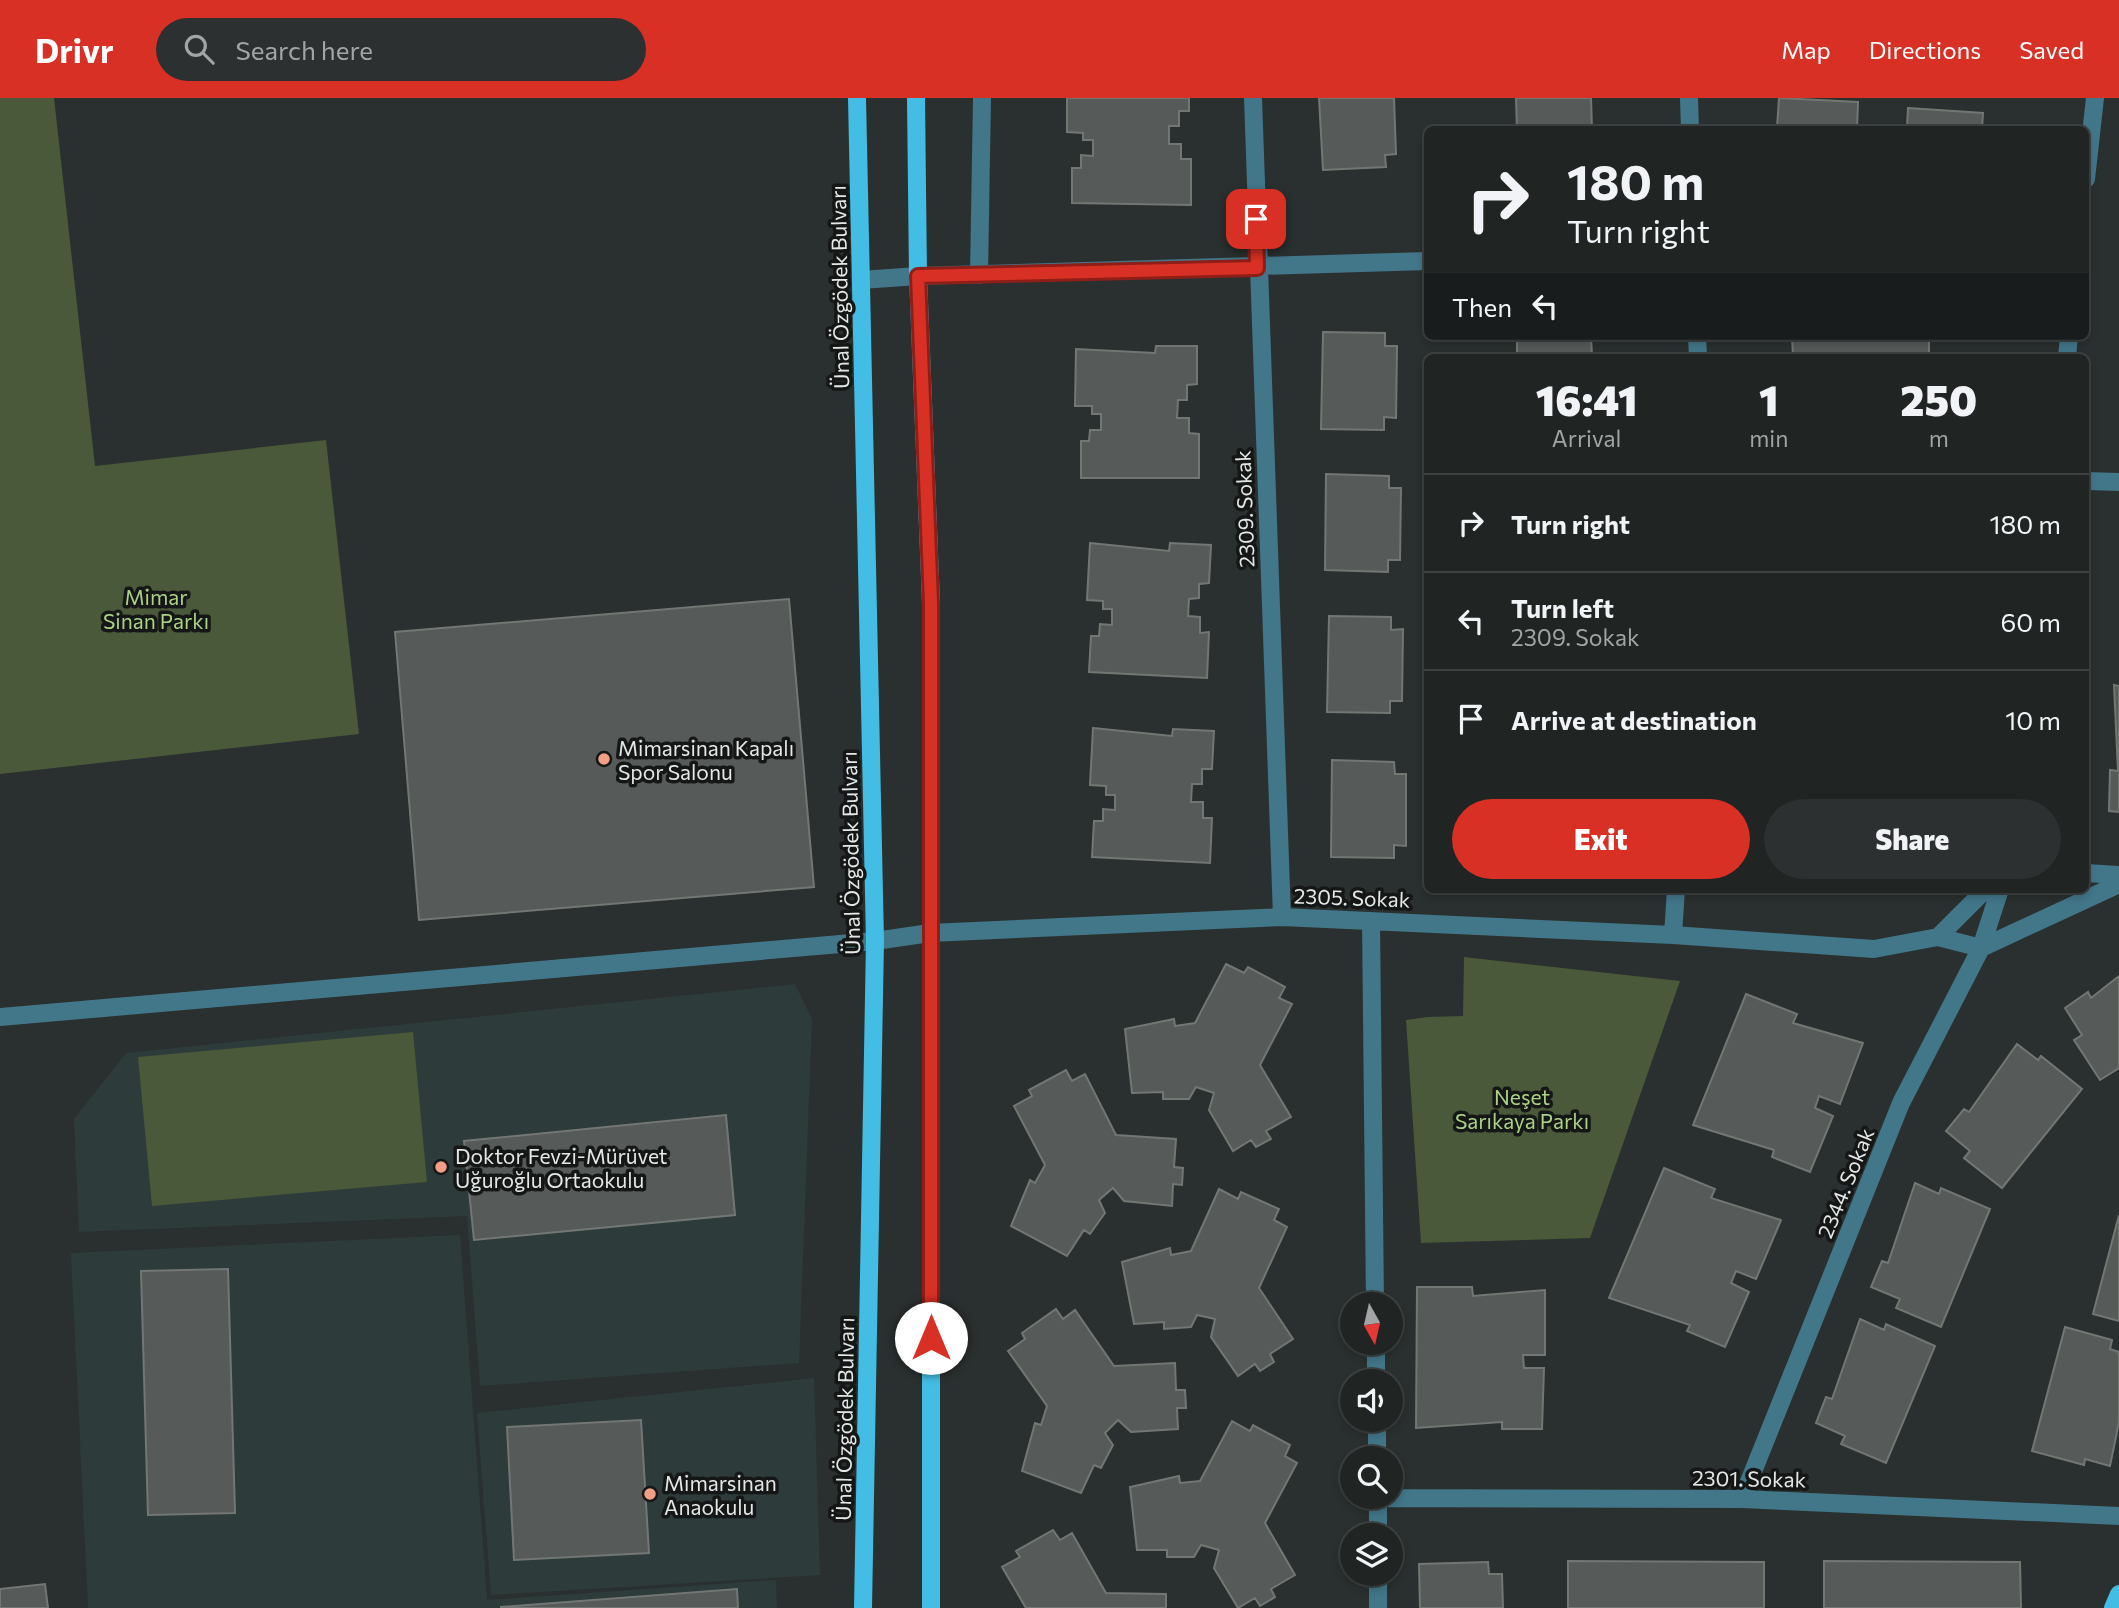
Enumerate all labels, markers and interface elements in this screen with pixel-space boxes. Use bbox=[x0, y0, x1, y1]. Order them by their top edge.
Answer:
search box bbox=[156, 18, 646, 81]
text: Drivr bbox=[35, 29, 114, 70]
icon: search bbox=[180, 30, 218, 68]
text: Search here bbox=[236, 34, 373, 65]
text: Map bbox=[1781, 35, 1831, 64]
text: Directions bbox=[1869, 35, 1981, 64]
text: Saved bbox=[2019, 35, 2084, 64]
text: 180 m bbox=[1567, 150, 1704, 210]
icon: right bbox=[1452, 154, 1543, 245]
street label: Ünal Özgödek Bulvarı bbox=[825, 185, 853, 389]
pin bbox=[1226, 189, 1286, 249]
icon: arrive bbox=[1237, 200, 1275, 238]
text: Turn right bbox=[1567, 210, 1710, 250]
icon: left bbox=[1526, 287, 1564, 325]
text: Then bbox=[1452, 291, 1512, 322]
text: 16:41 bbox=[1536, 373, 1638, 425]
text: 1 bbox=[1759, 373, 1779, 425]
text: 250 bbox=[1900, 373, 1977, 425]
text: Arrival bbox=[1552, 424, 1621, 452]
text: min bbox=[1749, 424, 1788, 452]
text: m bbox=[1929, 424, 1949, 452]
street label: 2309. Sokak bbox=[1229, 450, 1259, 568]
icon: right bbox=[1452, 504, 1490, 542]
text: Turn right bbox=[1511, 508, 1630, 539]
text: 180 m bbox=[1989, 508, 2061, 539]
park label: Mimar Sinan Parkı bbox=[103, 584, 209, 633]
text: Turn left bbox=[1511, 592, 1614, 623]
icon: left bbox=[1452, 602, 1490, 640]
text: 60 m bbox=[2001, 606, 2061, 637]
text: 2309. Sokak bbox=[1511, 623, 1639, 651]
icon: arrive bbox=[1452, 700, 1490, 738]
text: Arrive at destination bbox=[1511, 704, 1757, 735]
text: 10 m bbox=[2005, 704, 2061, 735]
place label: Mimarsinan Kapalı Spor Salonu bbox=[618, 735, 794, 784]
marker: Mimarsinan Kapalı Spor Salonu bbox=[596, 751, 612, 767]
street label: Ünal Özgödek Bulvarı bbox=[836, 751, 864, 955]
button: Exit bbox=[1452, 799, 1750, 879]
button: Share bbox=[1764, 799, 2061, 879]
street label: 2305. Sokak bbox=[1293, 882, 1411, 912]
park label: Neşet Sarıkaya Parkı bbox=[1455, 1084, 1589, 1133]
street label: 2344. Sokak bbox=[1812, 1124, 1878, 1242]
place label: Doktor Fevzi-Mürüvet Uğuroğlu Ortaokulu bbox=[455, 1143, 667, 1192]
marker: Doktor Fevzi-Mürüvet Uğuroğlu Ortaokulu bbox=[433, 1159, 449, 1175]
north arrow bbox=[1340, 1292, 1404, 1354]
map controls bbox=[1340, 1292, 1403, 1586]
position arrow bbox=[894, 1301, 968, 1375]
street label: Ünal Özgödek Bulvarı bbox=[830, 1317, 858, 1521]
button: sound bbox=[1340, 1369, 1403, 1432]
button: search bbox=[1340, 1446, 1403, 1509]
street label: 2301. Sokak bbox=[1692, 1465, 1806, 1491]
place label: Mimarsinan Anaokulu bbox=[664, 1470, 777, 1519]
marker: Mimarsinan Anaokulu bbox=[642, 1486, 658, 1502]
button: layers bbox=[1340, 1523, 1403, 1586]

